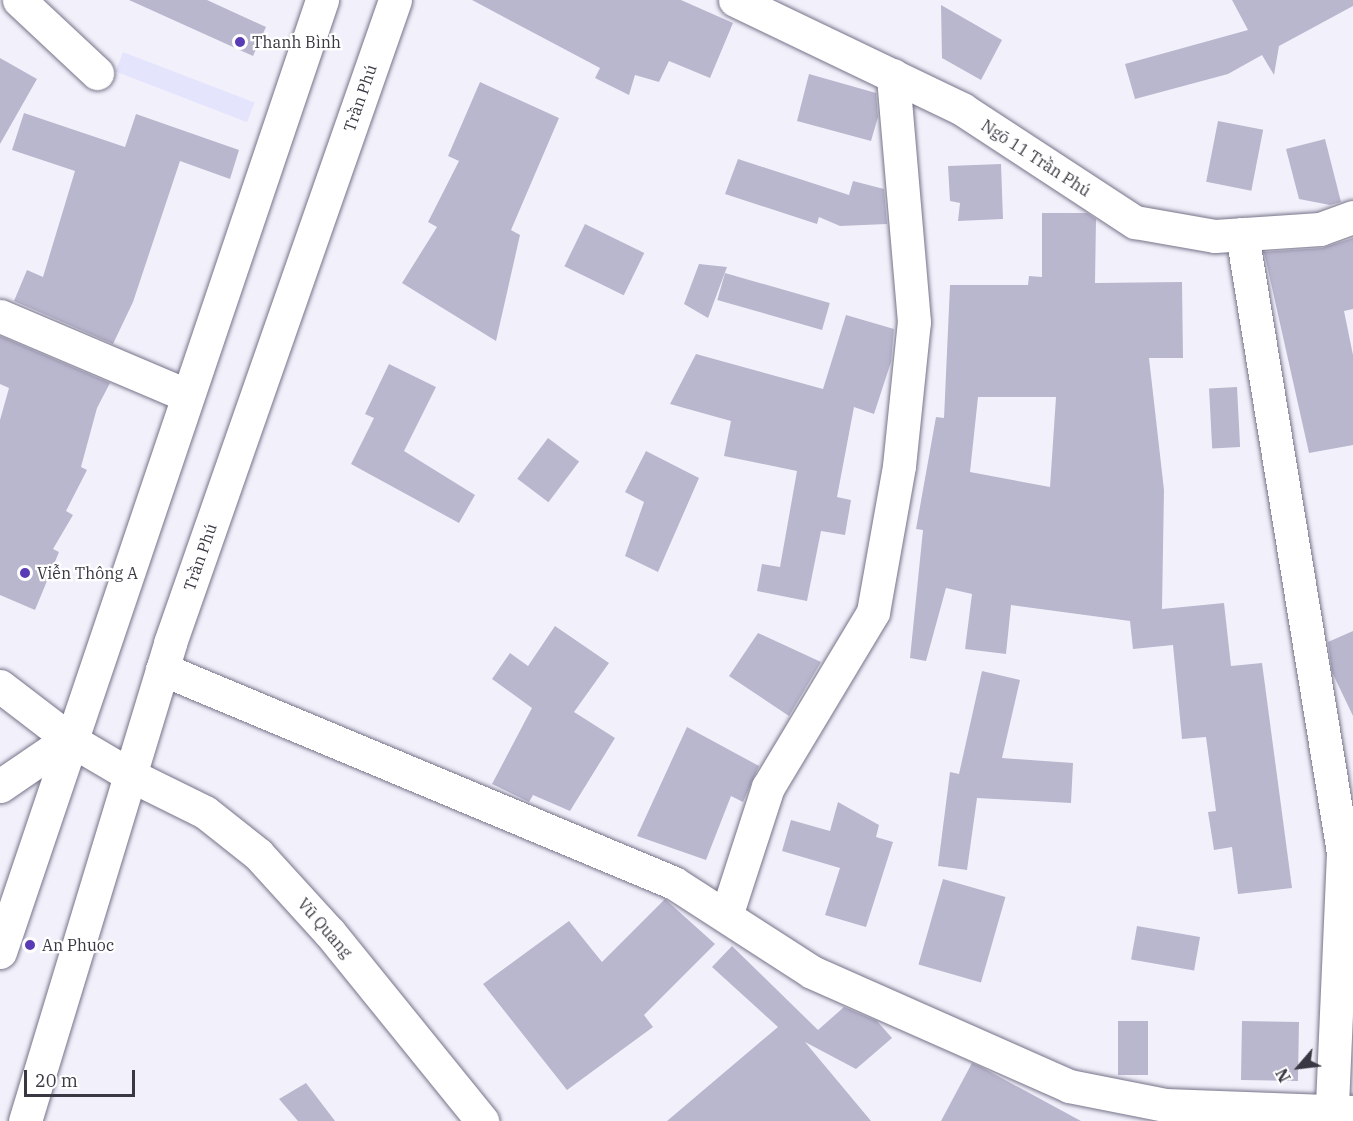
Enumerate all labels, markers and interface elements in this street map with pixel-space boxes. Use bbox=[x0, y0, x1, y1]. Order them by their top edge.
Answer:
place label: Thanh Bình bbox=[252, 32, 341, 52]
marker: Thanh Bình bbox=[233, 35, 247, 49]
street label: Trần Phú bbox=[340, 62, 380, 134]
street label: Ngõ 11 Trần Phú bbox=[978, 116, 1094, 200]
street label: Trần Phú bbox=[180, 521, 220, 593]
place label: Viễn Thông A bbox=[37, 563, 138, 583]
marker: Viễn Thông A bbox=[18, 566, 32, 580]
street label: Vũ Quang bbox=[294, 894, 356, 962]
place label: An Phuoc bbox=[42, 935, 114, 955]
marker: An Phuoc bbox=[23, 938, 37, 952]
north arrow bbox=[1269, 1037, 1329, 1097]
scale bar bbox=[27, 1058, 138, 1096]
text: N bbox=[1271, 1065, 1295, 1086]
text: 20 m bbox=[35, 1069, 78, 1092]

